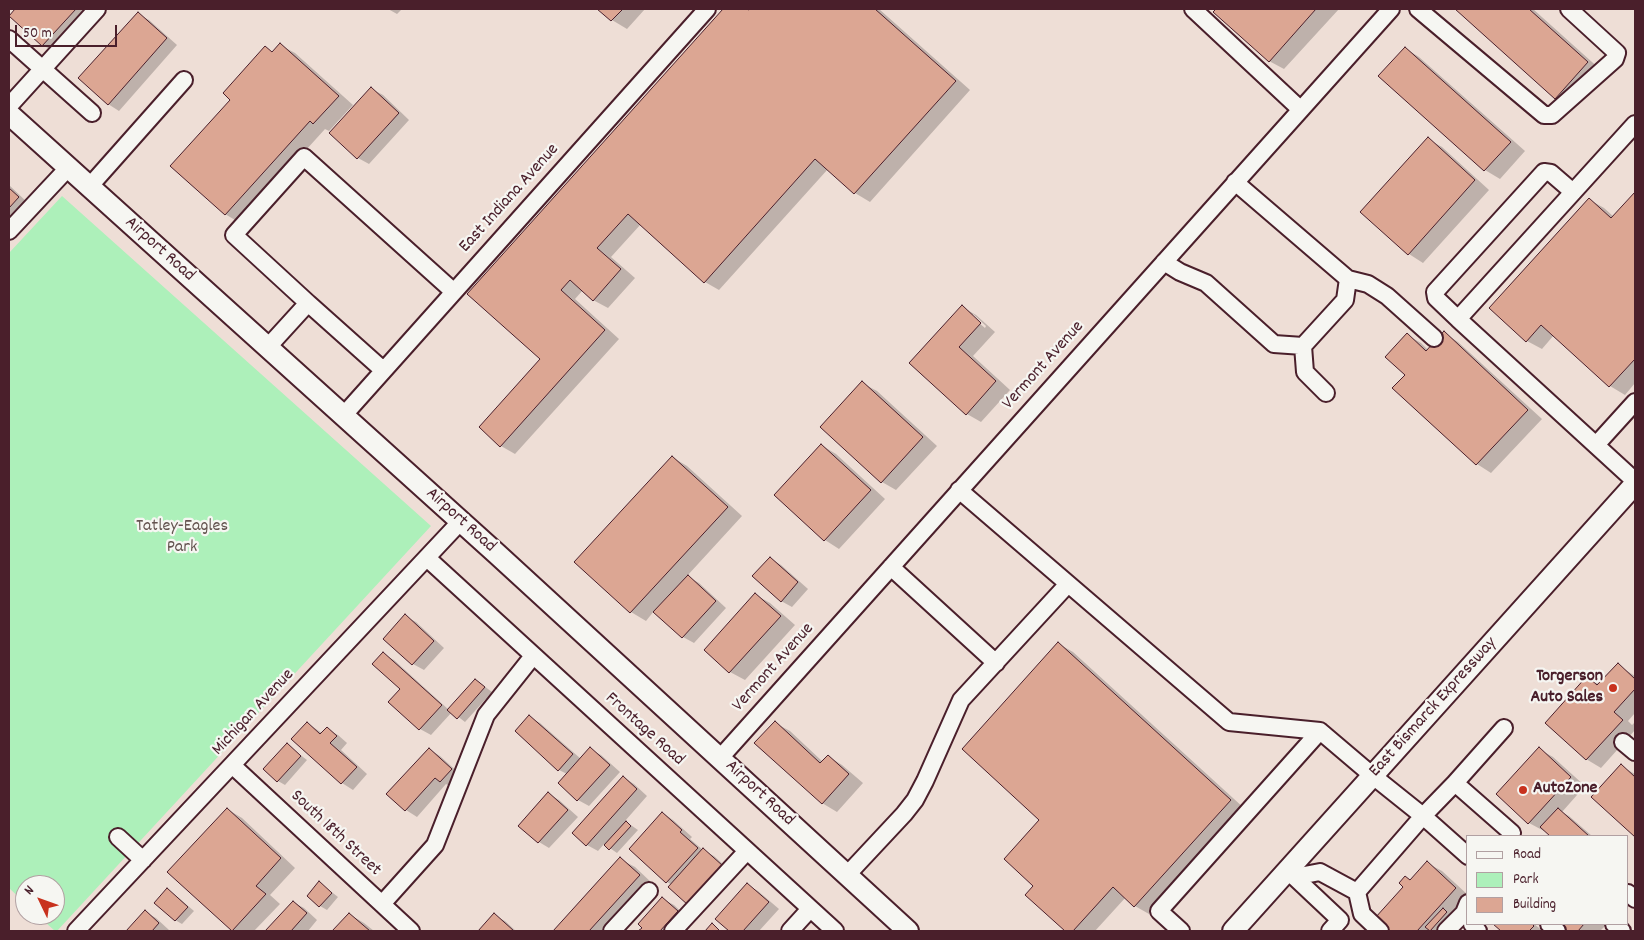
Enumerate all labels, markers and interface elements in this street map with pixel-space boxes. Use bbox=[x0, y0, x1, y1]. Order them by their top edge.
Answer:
scale bar bbox=[18, 15, 120, 47]
text: 50 m bbox=[23, 23, 52, 45]
street label: East Indiana Avenue bbox=[455, 140, 565, 258]
street label: Airport Road bbox=[119, 213, 199, 287]
street label: Vermont Avenue bbox=[999, 317, 1089, 415]
street label: Airport Road bbox=[420, 484, 500, 558]
park label: Tatley-Eagles Park bbox=[136, 517, 228, 560]
street label: Vermont Avenue bbox=[729, 619, 819, 717]
street label: East Bismarck Expressway bbox=[1365, 634, 1503, 782]
street label: Michigan Avenue bbox=[208, 665, 300, 761]
place label: Torgerson Auto Sales bbox=[1530, 667, 1603, 710]
marker: Torgerson Auto Sales bbox=[1607, 682, 1619, 694]
street label: Frontage Road bbox=[600, 689, 688, 771]
street label: Airport Road bbox=[720, 756, 798, 832]
place label: AutoZone bbox=[1533, 779, 1597, 801]
marker: AutoZone bbox=[1517, 784, 1529, 796]
street label: South 18th Street bbox=[285, 786, 385, 882]
legend bbox=[1466, 835, 1629, 925]
text: Road bbox=[1513, 844, 1541, 866]
text: Park bbox=[1513, 869, 1539, 891]
north arrow bbox=[15, 875, 65, 925]
text: N bbox=[20, 881, 39, 900]
text: Building bbox=[1513, 894, 1556, 916]

